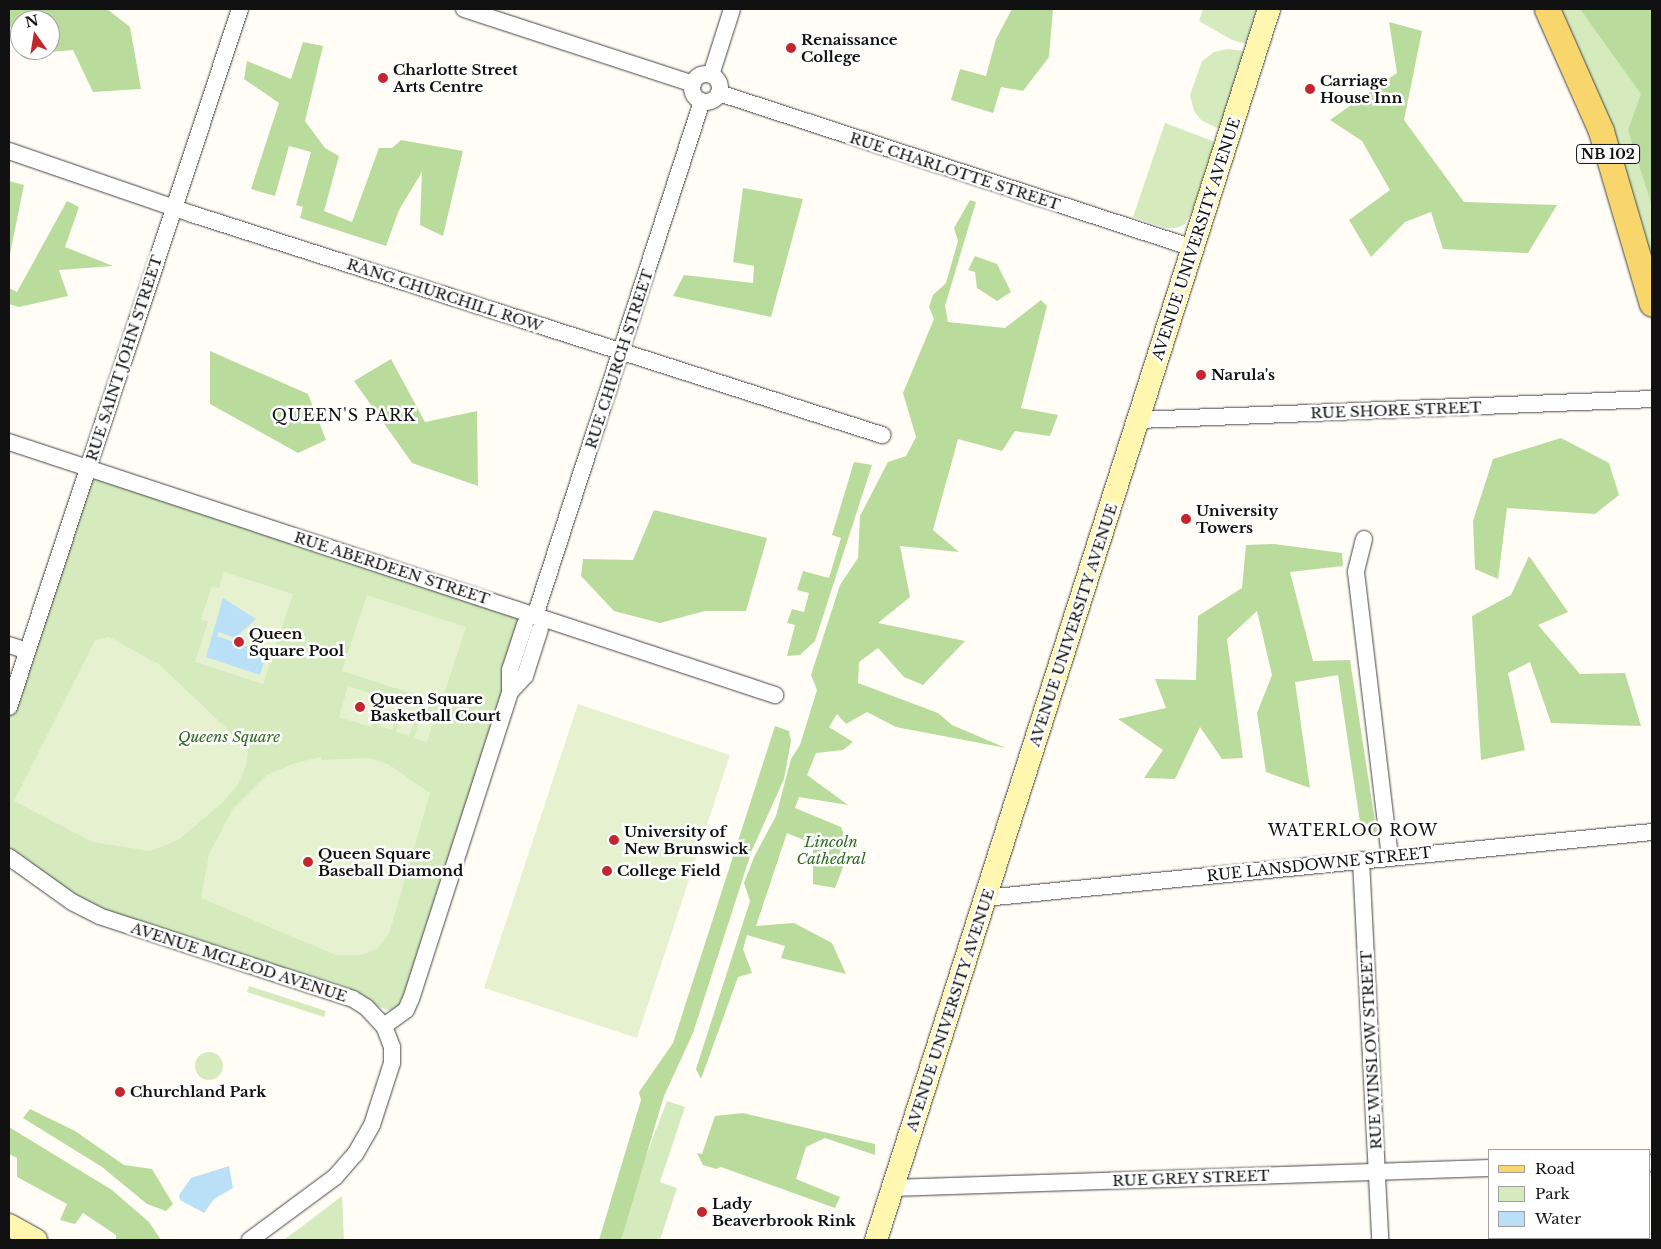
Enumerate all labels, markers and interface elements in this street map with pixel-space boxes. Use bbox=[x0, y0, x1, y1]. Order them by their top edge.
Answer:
north arrow bbox=[10, 10, 60, 60]
text: N bbox=[23, 11, 40, 32]
place label: Renaissance College bbox=[801, 30, 898, 65]
marker: Renaissance College bbox=[785, 42, 797, 54]
place label: Charlotte Street Arts Centre bbox=[393, 60, 518, 95]
place label: Carriage House Inn bbox=[1320, 71, 1402, 106]
marker: Charlotte Street Arts Centre bbox=[377, 72, 389, 84]
marker: Carriage House Inn bbox=[1304, 83, 1316, 95]
street label: AVENUE UNIVERSITY AVENUE bbox=[1148, 115, 1244, 363]
street label: RUE CHARLOTTE STREET bbox=[847, 128, 1063, 214]
road number: NB 102 bbox=[1576, 142, 1640, 166]
street label: RUE SAINT JOHN STREET bbox=[82, 253, 166, 463]
street label: RANG CHURCHILL ROW bbox=[344, 255, 546, 335]
street label: RUE CHURCH STREET bbox=[581, 267, 657, 451]
place label: Narula's bbox=[1211, 366, 1275, 384]
marker: Narula's bbox=[1195, 369, 1207, 381]
street label: RUE SHORE STREET bbox=[1310, 398, 1482, 422]
district label: QUEEN'S PARK bbox=[270, 405, 418, 425]
street label: AVENUE UNIVERSITY AVENUE bbox=[1025, 501, 1121, 749]
place label: University Towers bbox=[1196, 501, 1278, 536]
marker: University Towers bbox=[1180, 513, 1192, 525]
street label: RUE ABERDEEN STREET bbox=[292, 528, 492, 608]
place label: Queen Square Pool bbox=[249, 624, 344, 659]
marker: Queen Square Pool bbox=[233, 636, 245, 648]
place label: Queen Square Basketball Court bbox=[370, 689, 501, 724]
marker: Queen Square Basketball Court bbox=[354, 701, 366, 713]
park label: Queens Square bbox=[178, 728, 280, 746]
district label: WATERLOO ROW bbox=[1266, 820, 1440, 840]
place label: University of New Brunswick bbox=[624, 822, 749, 857]
park label: Lincoln Cathedral bbox=[796, 832, 866, 867]
marker: University of New Brunswick bbox=[608, 834, 620, 846]
street label: RUE LANSDOWNE STREET bbox=[1206, 843, 1432, 885]
place label: Queen Square Baseball Diamond bbox=[318, 844, 463, 879]
marker: Queen Square Baseball Diamond bbox=[302, 856, 314, 868]
place label: College Field bbox=[617, 862, 721, 880]
marker: College Field bbox=[601, 865, 613, 877]
street label: AVENUE UNIVERSITY AVENUE bbox=[902, 886, 998, 1134]
street label: AVENUE MCLEOD AVENUE bbox=[128, 918, 350, 1006]
street label: RUE WINSLOW STREET bbox=[1357, 949, 1385, 1151]
place label: Churchland Park bbox=[130, 1083, 266, 1101]
marker: Churchland Park bbox=[114, 1086, 126, 1098]
legend bbox=[1488, 1149, 1651, 1239]
text: Road bbox=[1535, 1159, 1575, 1178]
street label: RUE GREY STREET bbox=[1112, 1166, 1270, 1190]
text: Park bbox=[1535, 1184, 1570, 1203]
place label: Lady Beaverbrook Rink bbox=[712, 1194, 856, 1229]
marker: Lady Beaverbrook Rink bbox=[696, 1206, 708, 1218]
text: Water bbox=[1535, 1209, 1581, 1228]

